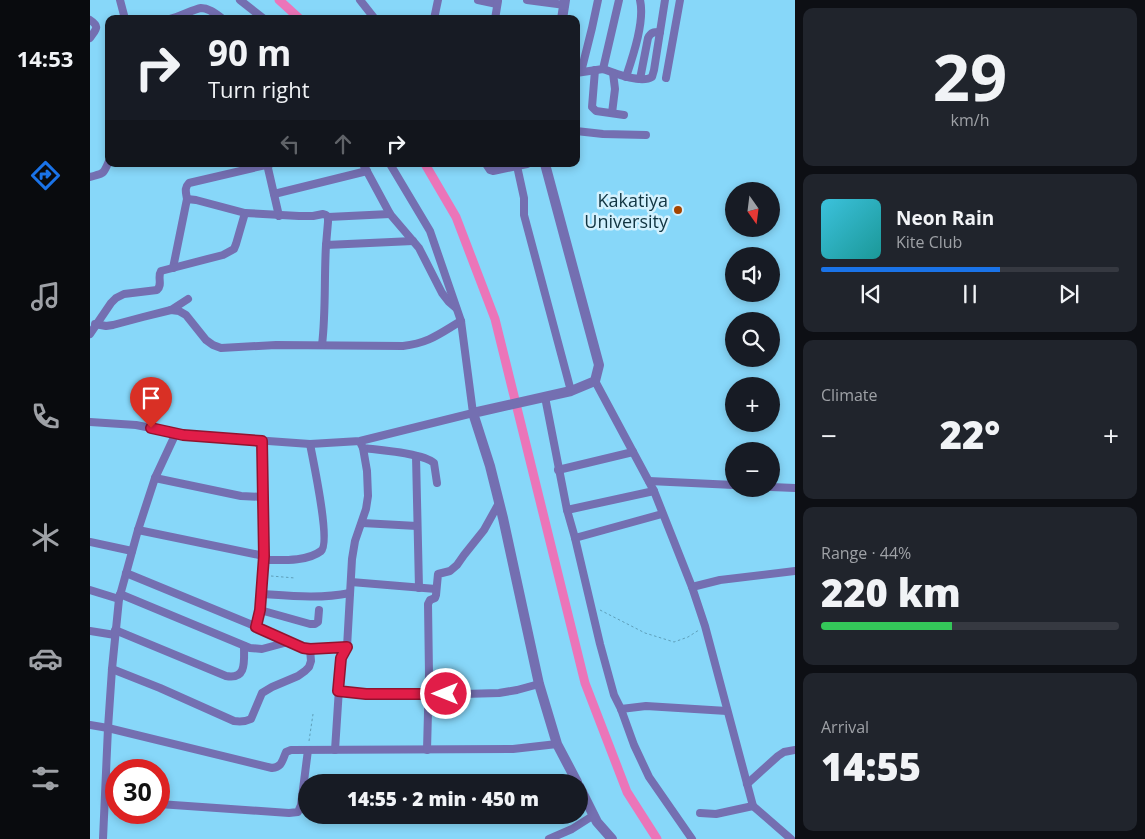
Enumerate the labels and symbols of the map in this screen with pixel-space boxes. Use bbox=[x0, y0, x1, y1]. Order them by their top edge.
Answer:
north arrow bbox=[725, 182, 780, 238]
place label: Kakatiya University bbox=[584, 188, 669, 233]
marker: Kakatiya University bbox=[672, 204, 684, 216]
pin bbox=[130, 377, 172, 428]
position arrow bbox=[419, 667, 471, 719]
speed limit sign: 30 bbox=[105, 759, 170, 824]

